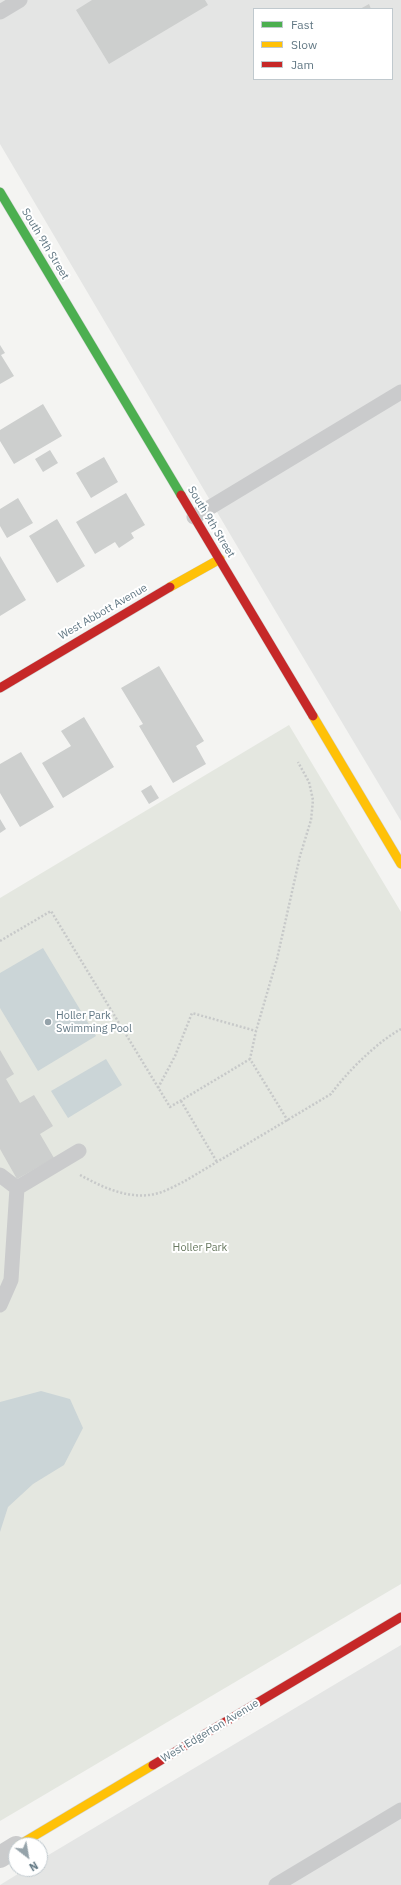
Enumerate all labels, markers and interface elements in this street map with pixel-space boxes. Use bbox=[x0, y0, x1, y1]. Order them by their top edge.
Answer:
legend bbox=[253, 8, 393, 80]
text: Fast bbox=[291, 17, 314, 32]
text: Slow bbox=[291, 37, 317, 52]
text: Jam bbox=[291, 57, 314, 72]
street label: South 9th Street bbox=[18, 206, 72, 282]
street label: South 9th Street bbox=[184, 484, 238, 560]
street label: West Abbott Avenue bbox=[56, 581, 150, 643]
place label: Holler Park Swimming Pool bbox=[56, 1009, 132, 1035]
marker: Holler Park Swimming Pool bbox=[43, 1017, 53, 1027]
park label: Holler Park bbox=[173, 1241, 227, 1255]
street label: West Edgerton Avenue bbox=[159, 1697, 261, 1765]
north arrow bbox=[8, 1837, 48, 1877]
text: N bbox=[27, 1858, 41, 1874]

